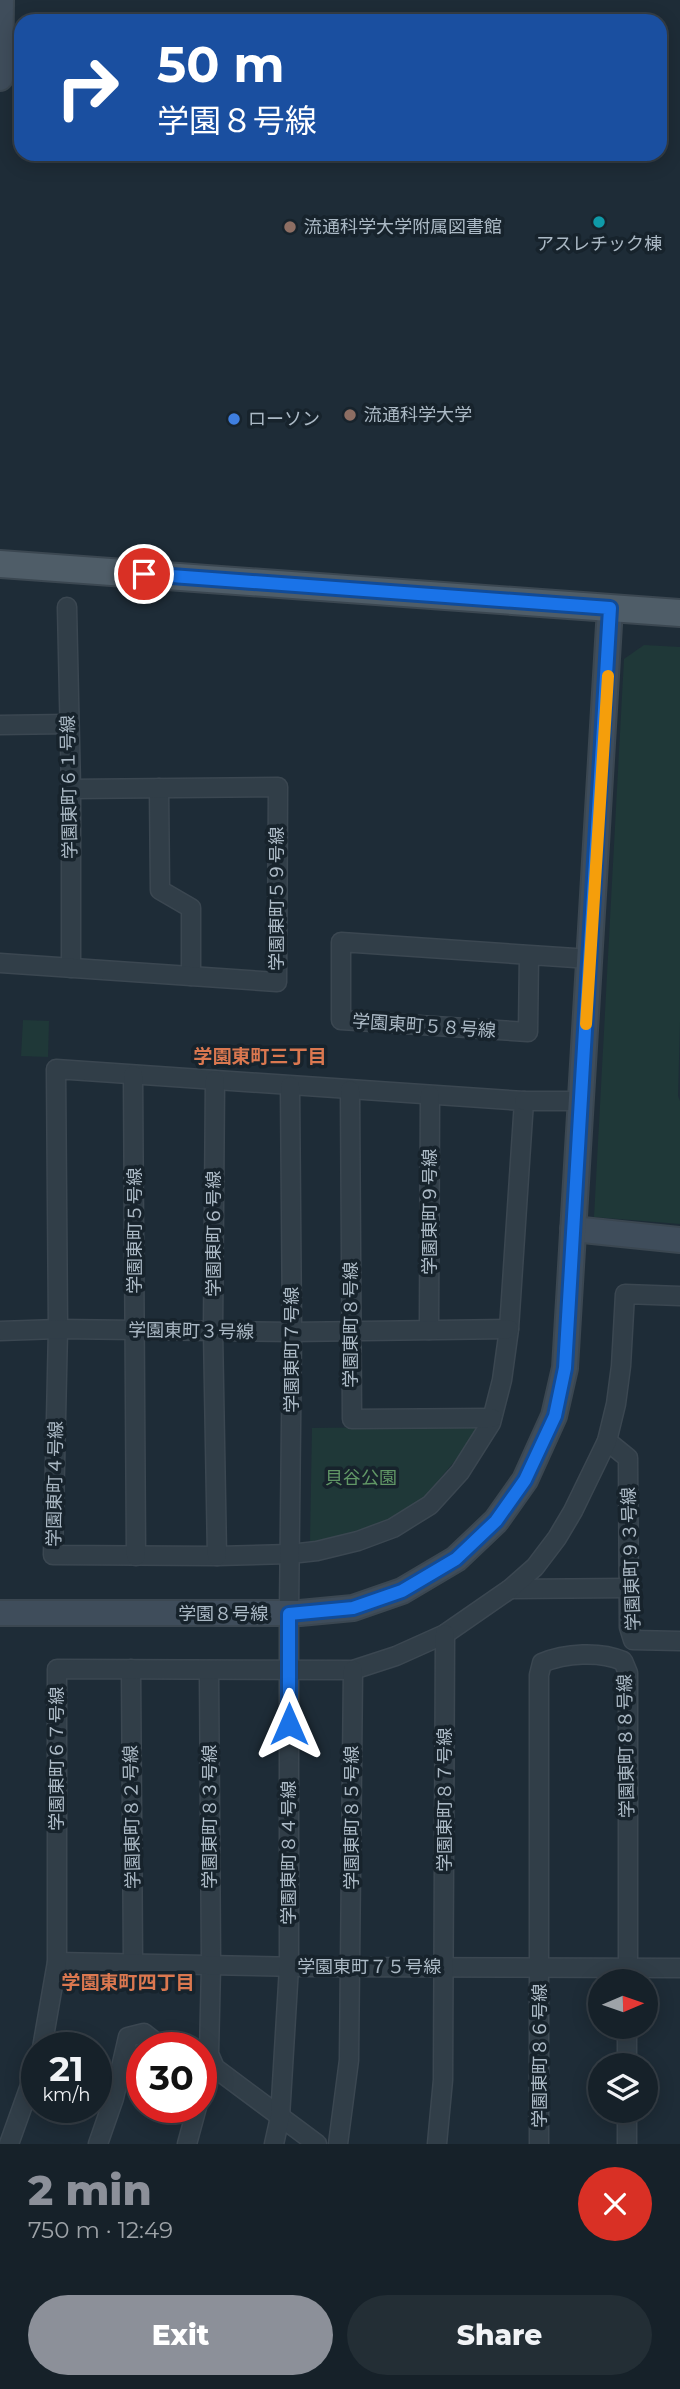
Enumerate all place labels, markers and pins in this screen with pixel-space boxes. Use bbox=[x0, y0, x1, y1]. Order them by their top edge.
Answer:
marker: アスレチック棟 bbox=[591, 214, 607, 230]
place label: 流通科学大学附属図書館 bbox=[304, 216, 502, 238]
marker: 流通科学大学附属図書館 bbox=[282, 219, 298, 235]
place label: アスレチック棟 bbox=[536, 233, 662, 255]
place label: 流通科学大学 bbox=[364, 404, 472, 426]
marker: 流通科学大学 bbox=[342, 407, 358, 423]
place label: ローソン bbox=[248, 408, 320, 430]
marker: ローソン bbox=[226, 411, 242, 427]
pin bbox=[114, 544, 174, 604]

